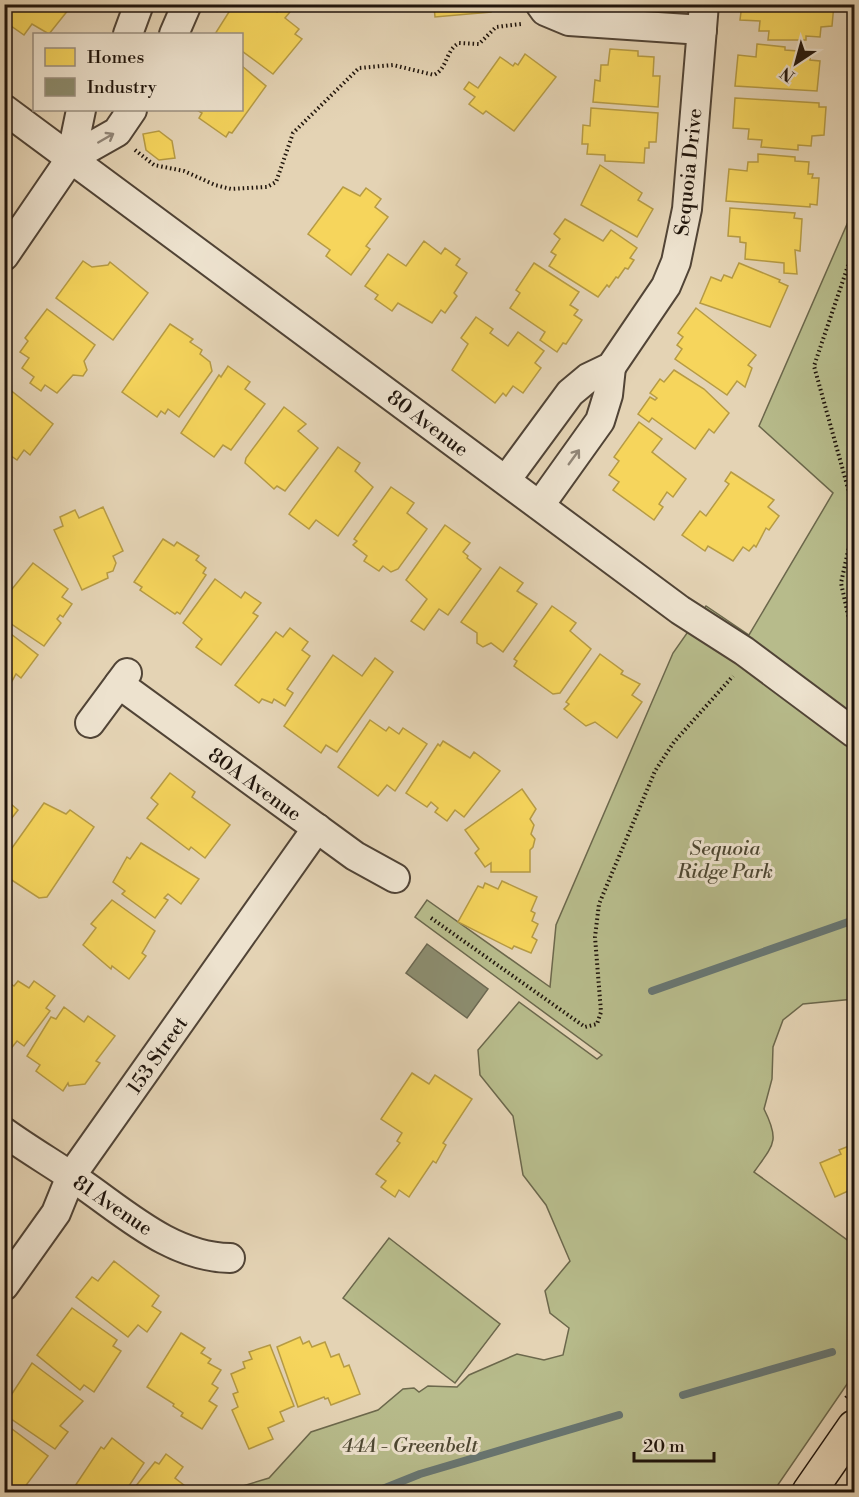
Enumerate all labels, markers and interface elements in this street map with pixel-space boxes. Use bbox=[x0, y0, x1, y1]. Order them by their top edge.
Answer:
legend bbox=[33, 33, 243, 111]
north arrow bbox=[766, 33, 826, 93]
text: Homes bbox=[87, 46, 144, 69]
text: N bbox=[776, 62, 799, 86]
text: Industry bbox=[87, 76, 157, 99]
street label: Sequoia Drive bbox=[670, 107, 709, 237]
one-way arrow bbox=[97, 132, 114, 144]
street label: 80 Avenue bbox=[381, 385, 473, 463]
one-way arrow bbox=[568, 450, 580, 466]
street label: 80A Avenue bbox=[203, 743, 306, 827]
park label: Sequoia Ridge Park bbox=[676, 837, 773, 885]
street label: 153 Street bbox=[122, 1012, 194, 1100]
street label: 81 Avenue bbox=[68, 1171, 157, 1242]
scale bar bbox=[634, 1425, 714, 1463]
park label: 44A - Greenbelt bbox=[342, 1434, 478, 1459]
text: 20 m bbox=[643, 1435, 685, 1458]

